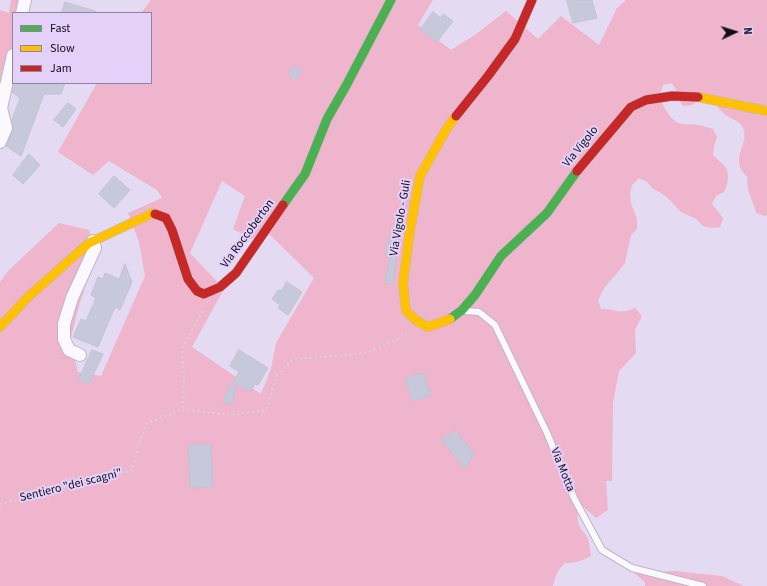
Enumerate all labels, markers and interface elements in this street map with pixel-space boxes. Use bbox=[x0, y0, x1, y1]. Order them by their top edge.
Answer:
legend bbox=[12, 12, 152, 84]
north arrow bbox=[715, 12, 755, 52]
text: Fast bbox=[50, 20, 70, 37]
text: N bbox=[740, 27, 755, 35]
text: Slow bbox=[50, 40, 75, 57]
text: Jam bbox=[50, 60, 72, 77]
street label: Via Vigolo bbox=[560, 124, 602, 170]
street label: Via Vigolo - Guli bbox=[387, 179, 415, 257]
street label: Via Roccoberton bbox=[218, 197, 278, 271]
street label: Via Motta bbox=[547, 446, 577, 494]
street label: Sentiero "dei scagni" bbox=[18, 466, 124, 506]

